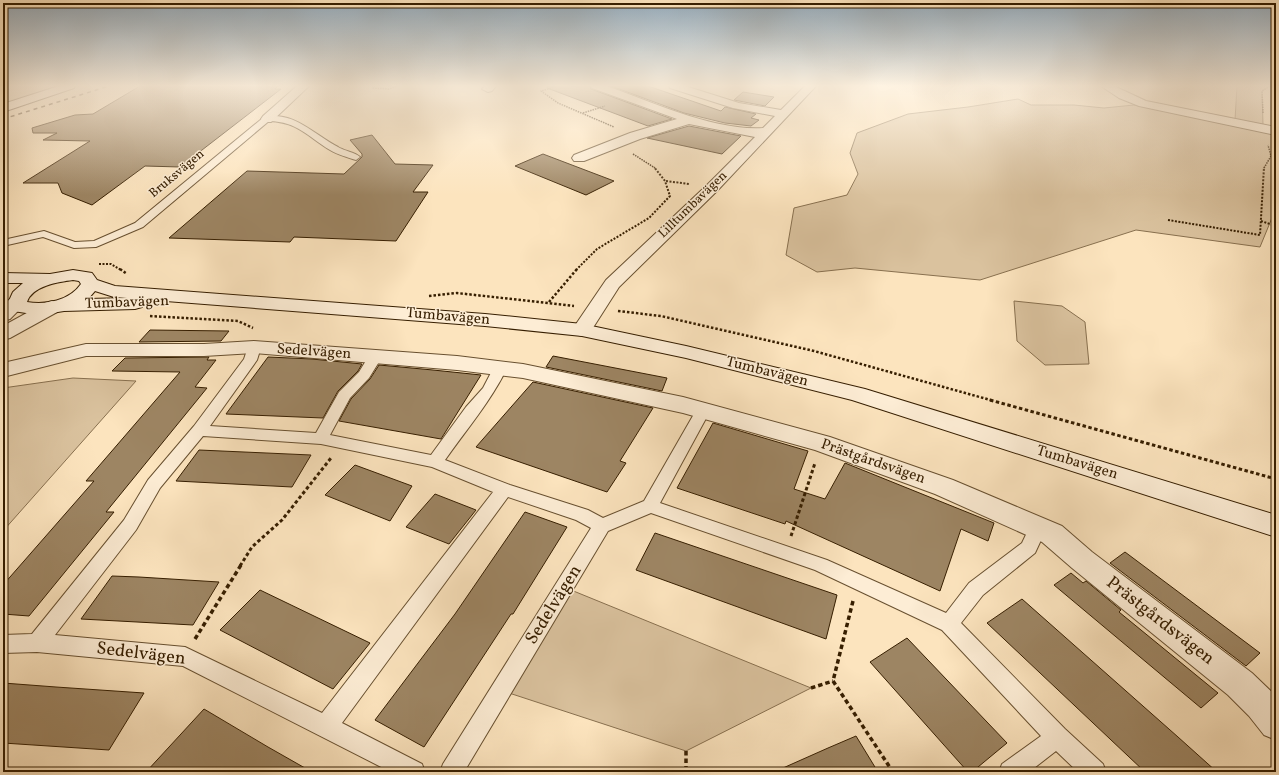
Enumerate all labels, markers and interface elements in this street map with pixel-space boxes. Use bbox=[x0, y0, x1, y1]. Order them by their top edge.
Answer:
street label: Bruksvägen bbox=[145, 145, 209, 202]
street label: Lilltumbavägen bbox=[655, 167, 732, 243]
street label: Tumbavägen bbox=[85, 291, 169, 315]
street label: Tumbavägen bbox=[405, 303, 491, 331]
street label: Sedelvägen bbox=[276, 339, 352, 365]
street label: Tumbavägen bbox=[724, 352, 810, 392]
street label: Prästgårdsvägen bbox=[818, 434, 928, 490]
street label: Tumbavägen bbox=[1034, 441, 1120, 485]
street label: Sedelvägen bbox=[520, 560, 588, 650]
street label: Prästgårdsvägen bbox=[1101, 571, 1220, 671]
street label: Sedelvägen bbox=[95, 636, 187, 672]

